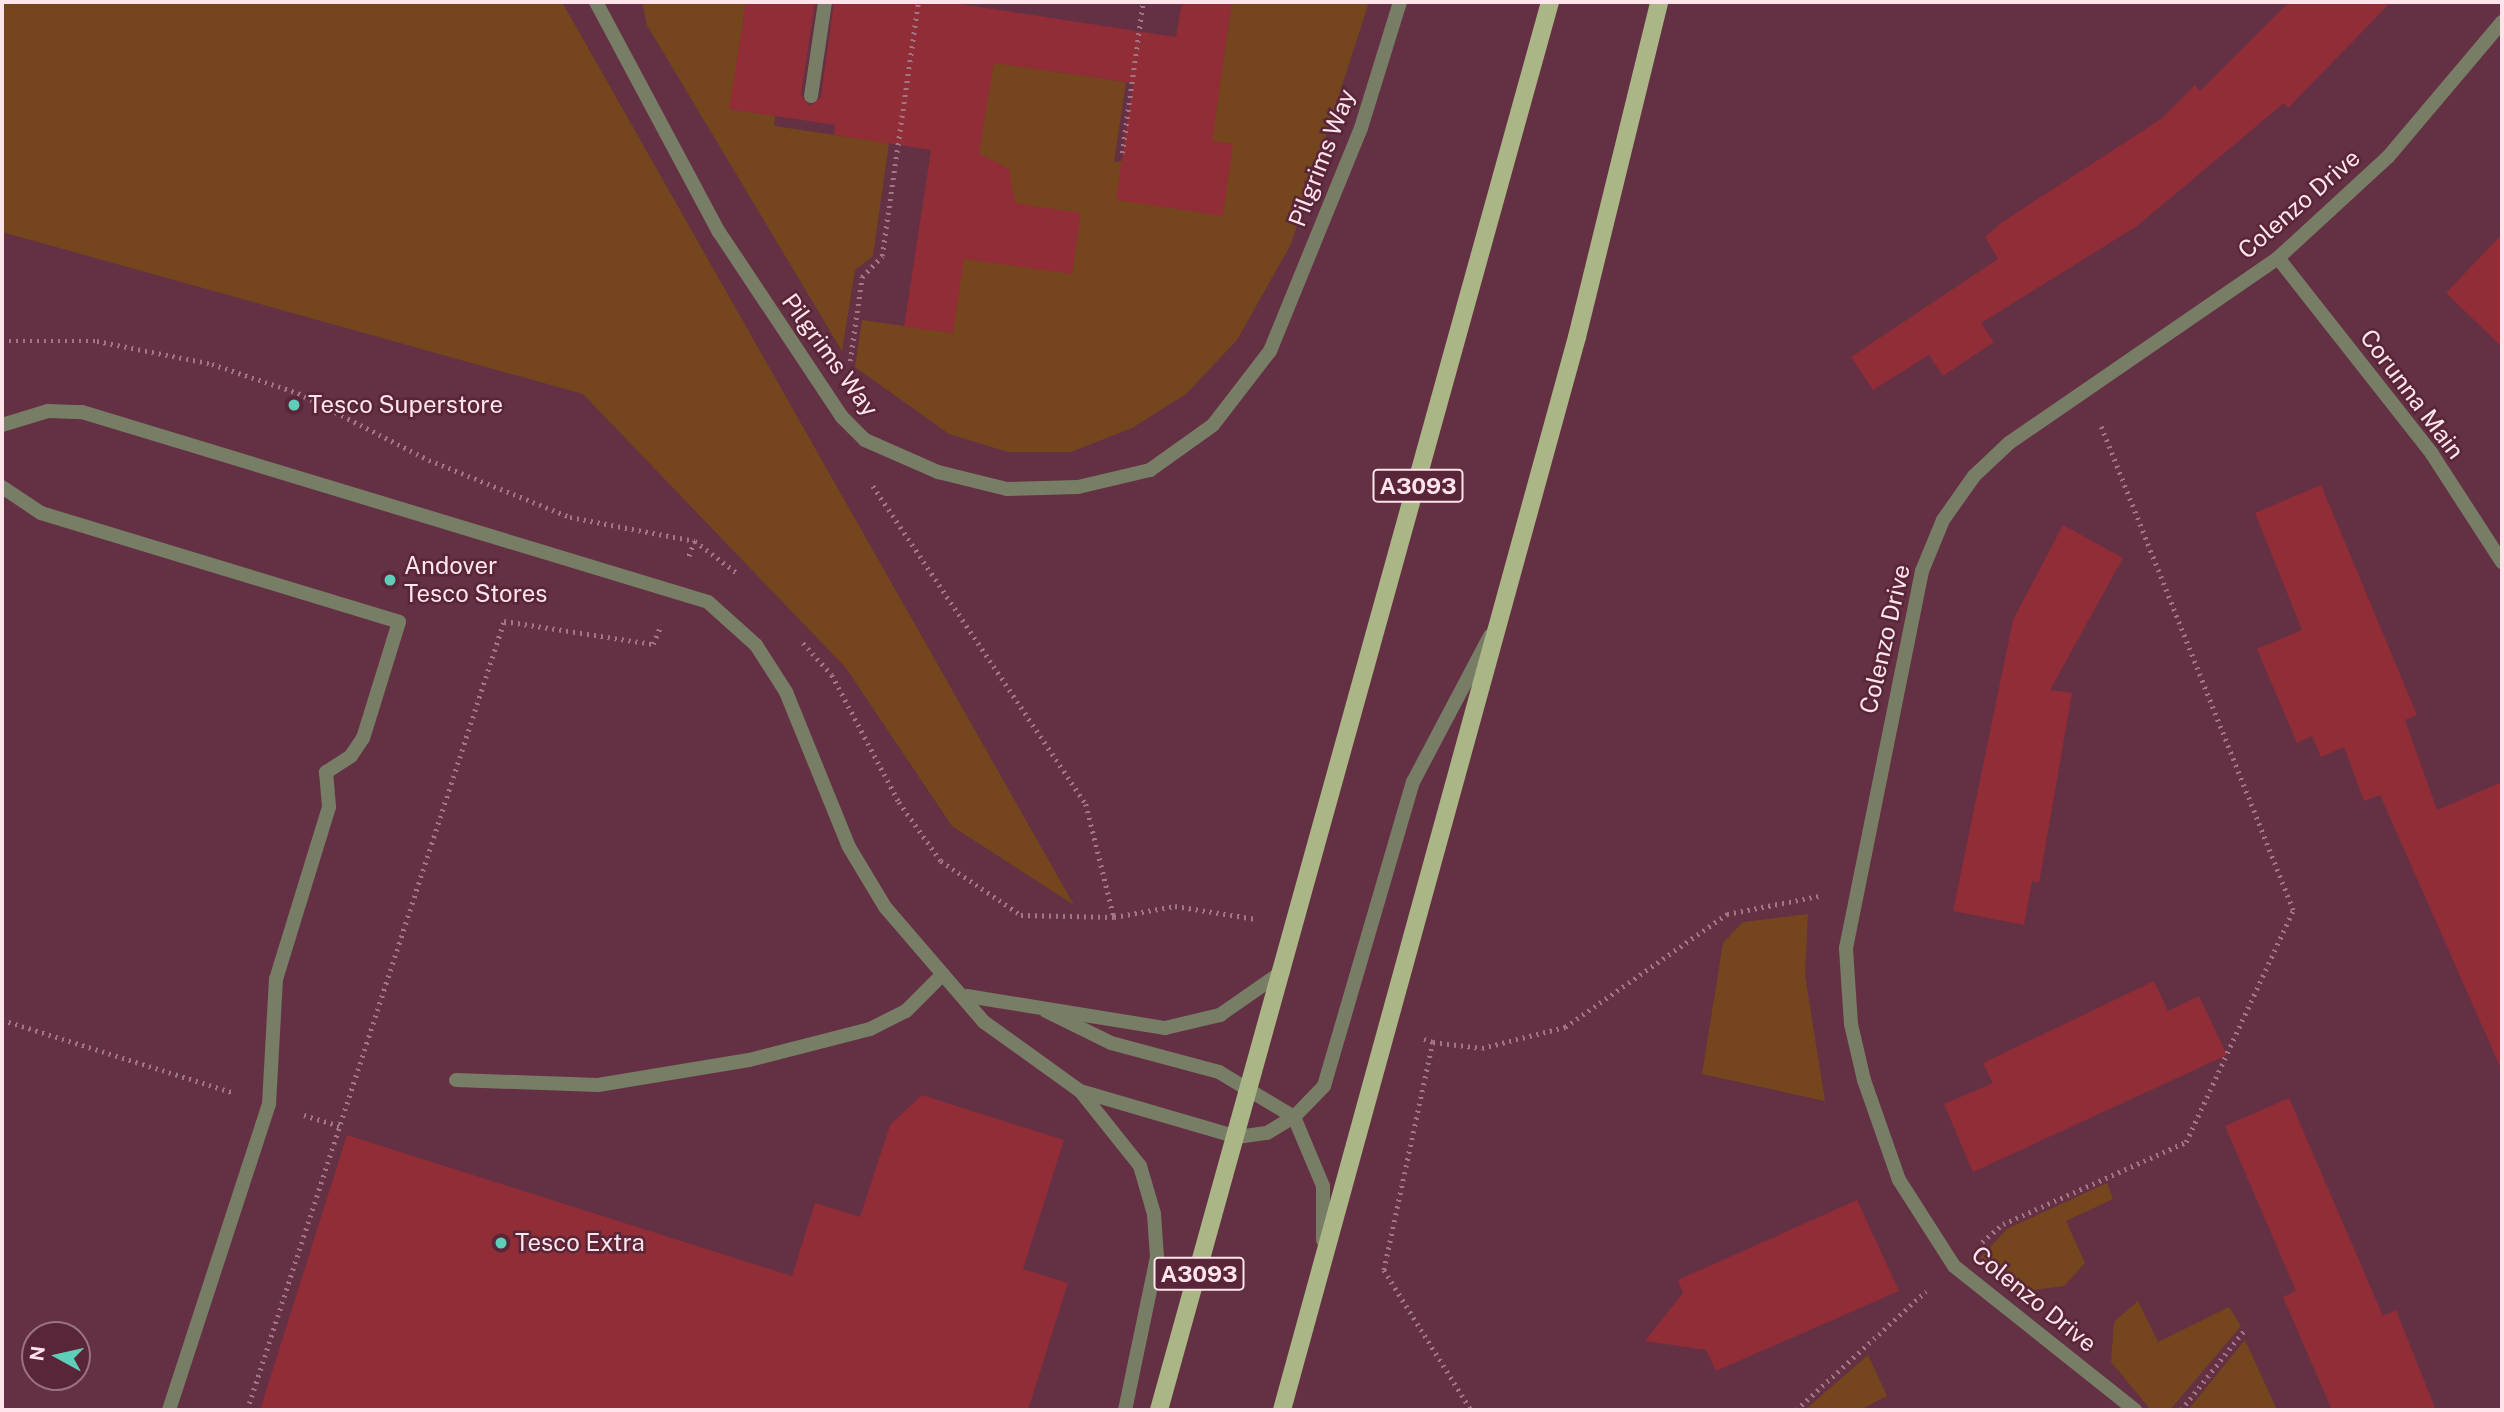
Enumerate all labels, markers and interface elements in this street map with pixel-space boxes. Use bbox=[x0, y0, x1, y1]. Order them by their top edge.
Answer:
street label: Pilgrims Way bbox=[1282, 85, 1362, 231]
street label: Colenzo Drive bbox=[2232, 143, 2366, 265]
street label: Pilgrims Way bbox=[776, 288, 884, 422]
street label: Corunna Main bbox=[2354, 324, 2470, 464]
place label: Tesco Superstore bbox=[308, 391, 503, 419]
marker: Tesco Superstore bbox=[286, 397, 302, 413]
road number: A3093 bbox=[1372, 466, 1464, 506]
place label: Andover Tesco Stores bbox=[404, 552, 548, 608]
street label: Colenzo Drive bbox=[1854, 562, 1916, 716]
marker: Andover Tesco Stores bbox=[382, 572, 398, 588]
place label: Tesco Extra bbox=[515, 1229, 645, 1257]
marker: Tesco Extra bbox=[493, 1235, 509, 1251]
street label: Colenzo Drive bbox=[1966, 1240, 2102, 1358]
road number: A3093 bbox=[1154, 1254, 1244, 1294]
north arrow bbox=[21, 1321, 91, 1391]
text: N bbox=[25, 1344, 49, 1362]

